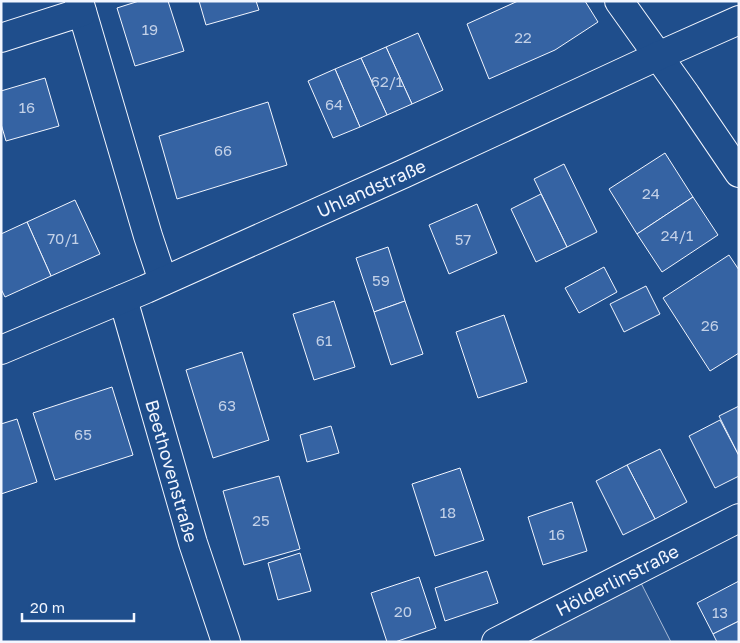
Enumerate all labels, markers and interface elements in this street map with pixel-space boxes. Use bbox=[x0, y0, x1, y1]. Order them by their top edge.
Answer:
house number: 19 bbox=[142, 20, 158, 38]
house number: 22 bbox=[514, 28, 532, 46]
house number: 62/1 bbox=[371, 72, 403, 90]
house number: 64 bbox=[325, 95, 343, 113]
house number: 16 bbox=[19, 98, 35, 116]
house number: 66 bbox=[214, 141, 232, 159]
street label: Uhlandstraße bbox=[313, 154, 429, 222]
house number: 24 bbox=[642, 184, 660, 202]
house number: 24/1 bbox=[661, 226, 693, 244]
house number: 70/1 bbox=[47, 229, 79, 247]
house number: 57 bbox=[455, 230, 471, 248]
house number: 59 bbox=[372, 271, 390, 289]
house number: 26 bbox=[701, 316, 719, 334]
house number: 61 bbox=[316, 331, 332, 349]
house number: 63 bbox=[218, 396, 236, 414]
street label: Beethovenstraße bbox=[141, 397, 203, 545]
house number: 65 bbox=[74, 425, 92, 443]
house number: 18 bbox=[440, 503, 456, 521]
house number: 25 bbox=[252, 511, 270, 529]
house number: 16 bbox=[549, 525, 565, 543]
street label: Hölderlinstraße bbox=[552, 540, 682, 620]
scale bar bbox=[22, 590, 135, 622]
text: 20 m bbox=[30, 598, 65, 616]
house number: 20 bbox=[394, 602, 412, 620]
house number: 13 bbox=[712, 603, 728, 621]

